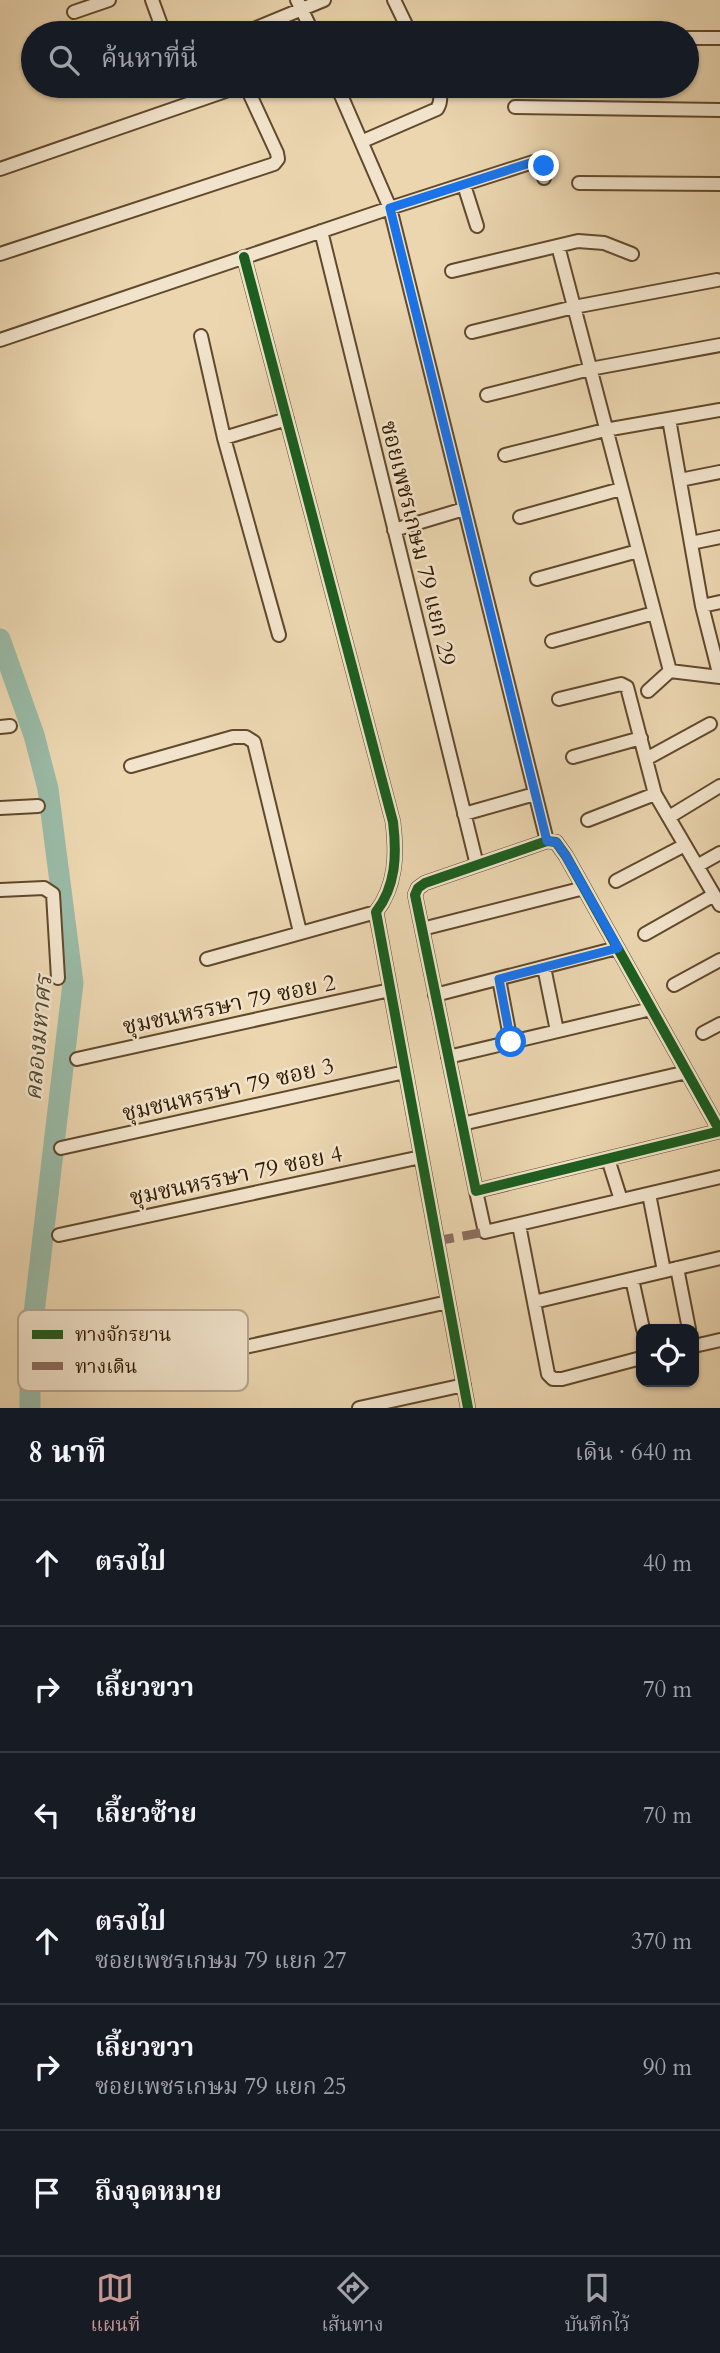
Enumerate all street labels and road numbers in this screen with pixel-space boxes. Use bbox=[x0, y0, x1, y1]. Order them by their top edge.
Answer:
street label: ซอยเพชรเกษม 79 แยก 29 bbox=[373, 417, 464, 669]
street label: ชุมชนหรรษา 79 ซอย 2 bbox=[120, 967, 338, 1042]
street label: ชุมชนหรรษา 79 ซอย 3 bbox=[119, 1050, 337, 1129]
street label: ชุมชนหรรษา 79 ซอย 4 bbox=[127, 1138, 345, 1213]

